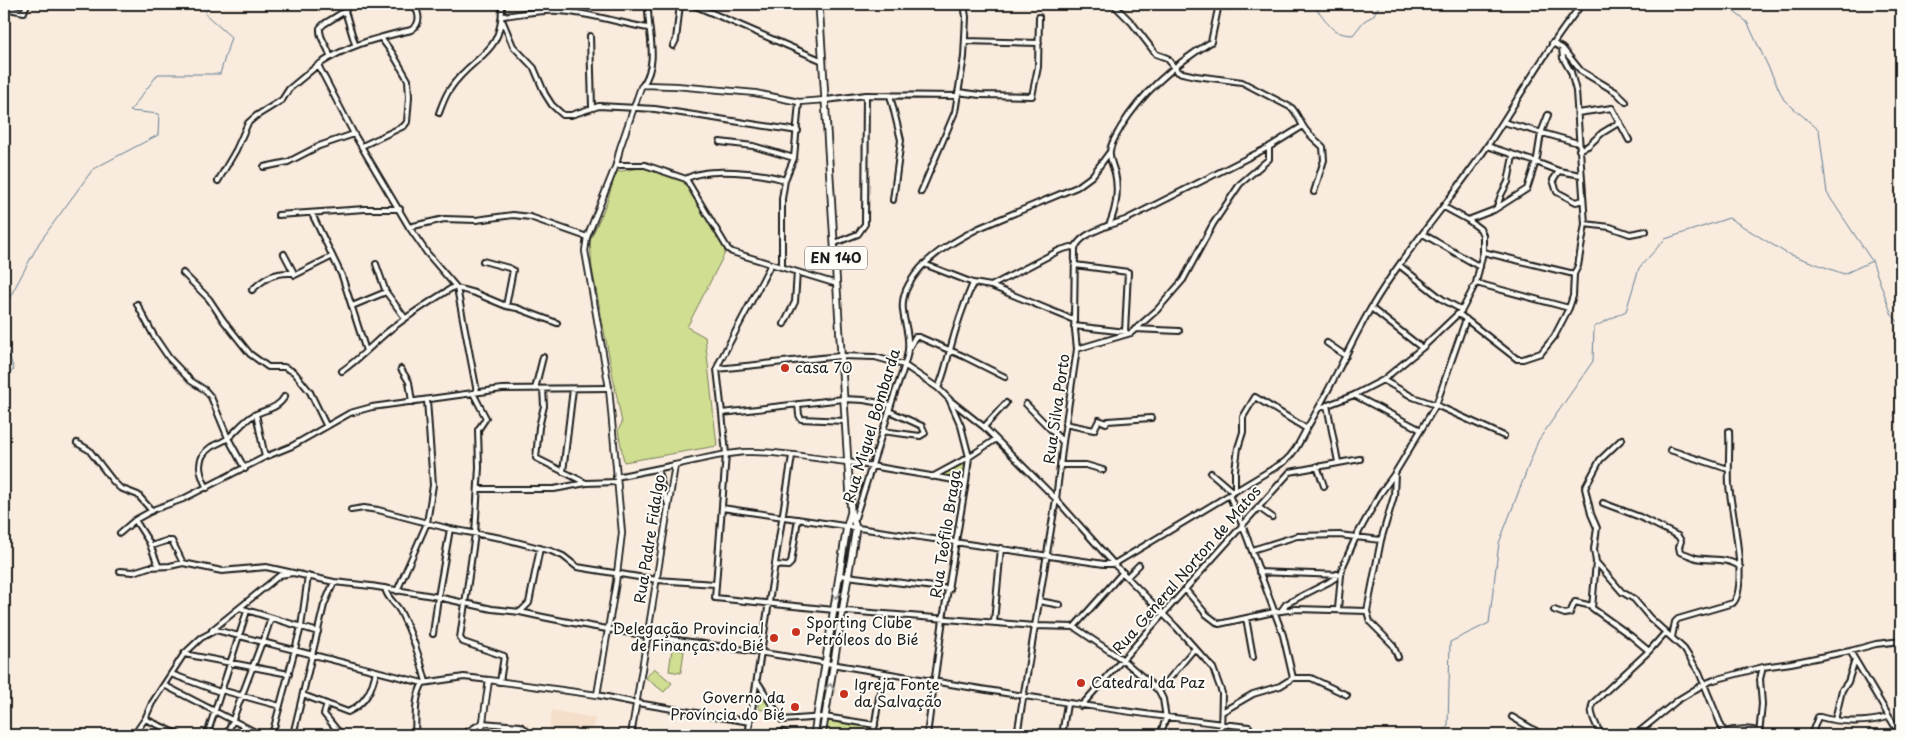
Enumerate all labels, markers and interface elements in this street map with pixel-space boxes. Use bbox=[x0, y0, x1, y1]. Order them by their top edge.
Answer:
road number: EN 140 bbox=[805, 247, 867, 270]
street label: Rua Miguel Bombarda bbox=[836, 345, 905, 506]
street label: Rua Silva Porto bbox=[1036, 352, 1075, 465]
place label: casa 70 bbox=[795, 355, 853, 378]
marker: casa 70 bbox=[779, 362, 791, 374]
street label: Rua Teófilo Braga bbox=[923, 467, 966, 600]
street label: Rua Padre Fidalgo bbox=[627, 472, 670, 605]
street label: Rua General Norton de Matos bbox=[1106, 480, 1266, 658]
one-way arrow bbox=[831, 591, 842, 599]
place label: Sporting Clube Petróleos do Bié bbox=[806, 610, 919, 650]
place label: Delegação Provincial de Finanças do Bié bbox=[613, 616, 764, 656]
marker: Sporting Clube Petróleos do Bié bbox=[790, 626, 802, 638]
marker: Delegação Provincial de Finanças do Bié bbox=[768, 632, 780, 644]
place label: Catedral da Paz bbox=[1091, 670, 1205, 693]
place label: Igreja Fonte da Salvação bbox=[854, 672, 942, 712]
marker: Catedral da Paz bbox=[1075, 677, 1087, 689]
one-way arrow bbox=[824, 683, 834, 691]
place label: Governo da Província do Bié bbox=[670, 685, 786, 725]
marker: Igreja Fonte da Salvação bbox=[838, 688, 850, 700]
marker: Governo da Província do Bié bbox=[789, 701, 801, 713]

